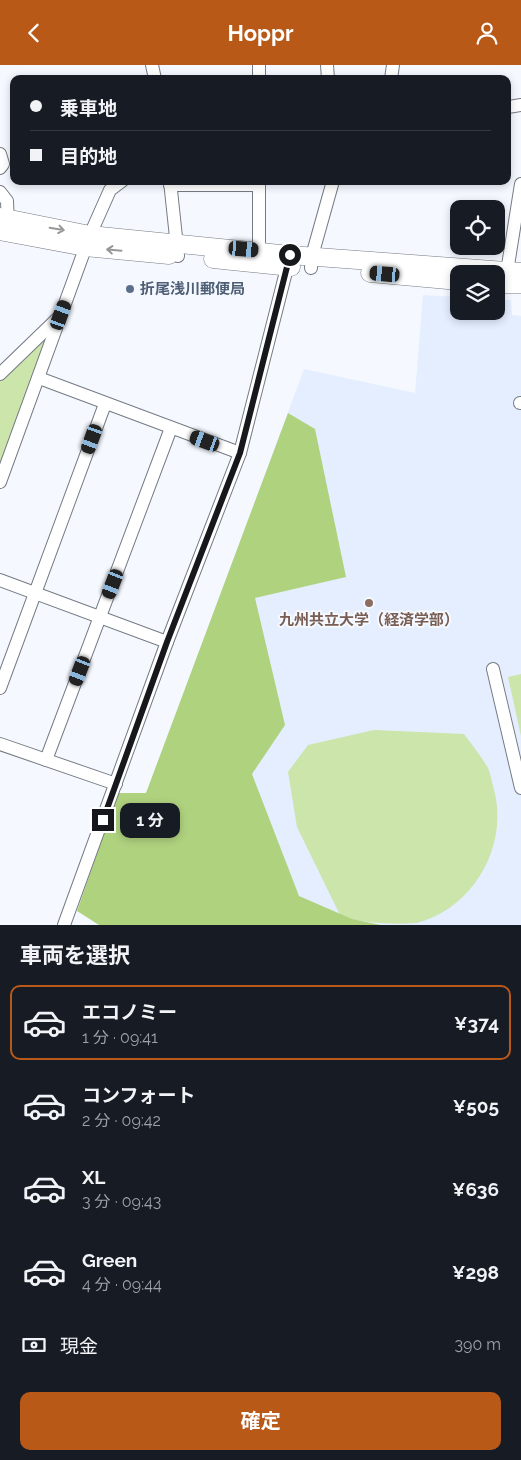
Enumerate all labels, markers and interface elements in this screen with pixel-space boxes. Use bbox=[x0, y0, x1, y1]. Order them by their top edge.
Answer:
icon: back bbox=[20, 19, 48, 47]
icon: person bbox=[473, 19, 501, 47]
text: Hoppr bbox=[228, 20, 293, 46]
text: 乗車地 bbox=[60, 97, 117, 119]
text: 目的地 bbox=[60, 145, 117, 167]
map controls bbox=[450, 200, 505, 320]
button: locate bbox=[450, 200, 505, 255]
one-way arrow bbox=[48, 224, 64, 234]
car bbox=[228, 240, 259, 258]
route start bbox=[279, 244, 301, 266]
one-way arrow bbox=[106, 245, 122, 255]
car bbox=[369, 265, 400, 283]
button: layers bbox=[450, 265, 505, 320]
place label: 折尾浅川郵便局 bbox=[140, 280, 245, 298]
marker: 折尾浅川郵便局 bbox=[124, 283, 136, 295]
car bbox=[48, 298, 73, 332]
car bbox=[79, 422, 104, 456]
car bbox=[188, 429, 221, 453]
car bbox=[100, 567, 125, 601]
marker: 九州共立大学（経済学部） bbox=[363, 597, 375, 609]
place label: 九州共立大学（経済学部） bbox=[279, 611, 459, 629]
car bbox=[67, 654, 92, 688]
callout: 1 分 bbox=[120, 803, 180, 837]
route end bbox=[92, 809, 114, 831]
text: 1 分 bbox=[136, 811, 164, 830]
text: 車両を選択 bbox=[20, 942, 130, 968]
icon: car bbox=[22, 1000, 67, 1045]
text: エコノミー bbox=[82, 1001, 177, 1023]
text: ¥374 bbox=[454, 1012, 499, 1034]
text: 1 分 · 09:41 bbox=[82, 1028, 158, 1047]
icon: car bbox=[22, 1083, 67, 1128]
text: コンフォート bbox=[82, 1084, 195, 1106]
text: ¥505 bbox=[453, 1095, 499, 1117]
text: 2 分 · 09:42 bbox=[82, 1111, 161, 1130]
icon: car bbox=[22, 1166, 67, 1211]
text: XL bbox=[82, 1166, 105, 1188]
text: ¥636 bbox=[452, 1178, 499, 1200]
text: 3 分 · 09:43 bbox=[82, 1192, 161, 1211]
icon: car bbox=[22, 1249, 67, 1294]
text: Green bbox=[82, 1249, 137, 1271]
text: ¥298 bbox=[452, 1261, 499, 1283]
text: 4 分 · 09:44 bbox=[82, 1275, 162, 1294]
icon: cash bbox=[20, 1331, 48, 1359]
text: 現金 bbox=[60, 1335, 98, 1357]
text: 390 m bbox=[455, 1335, 501, 1354]
button: 確定 bbox=[20, 1392, 501, 1450]

